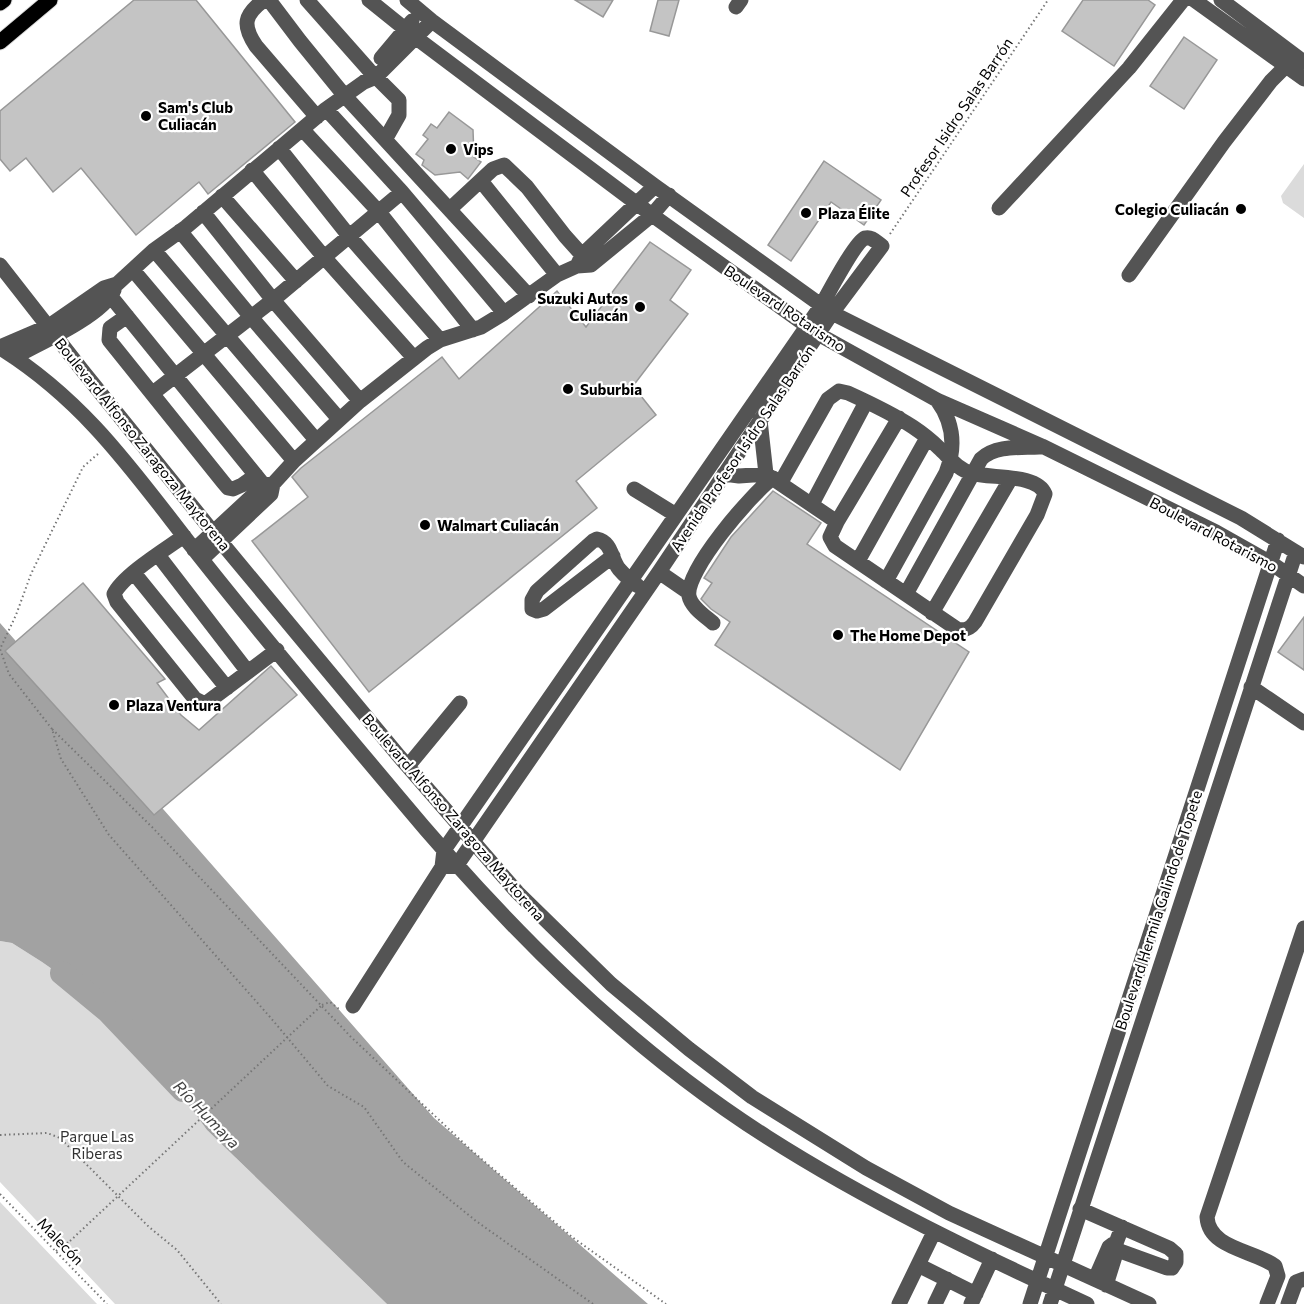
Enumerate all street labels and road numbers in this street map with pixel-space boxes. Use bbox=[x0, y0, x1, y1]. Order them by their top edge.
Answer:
street label: Profesor Isidro Salas Barrón bbox=[896, 34, 1016, 200]
street label: Boulevard Rotarismo bbox=[721, 261, 849, 355]
street label: Boulevard Alfonso Zaragoza Maytorena bbox=[51, 334, 235, 554]
street label: Avenida Profesor Isidro Salas Barrón bbox=[666, 341, 818, 555]
street label: Boulevard Rotarismo bbox=[1147, 493, 1281, 575]
street label: Boulevard Alfonso Zaragoza Maytorena bbox=[359, 710, 549, 924]
street label: Boulevard Hermila Galindo de Topete bbox=[1111, 788, 1205, 1032]
street label: Malecón bbox=[34, 1214, 88, 1268]

